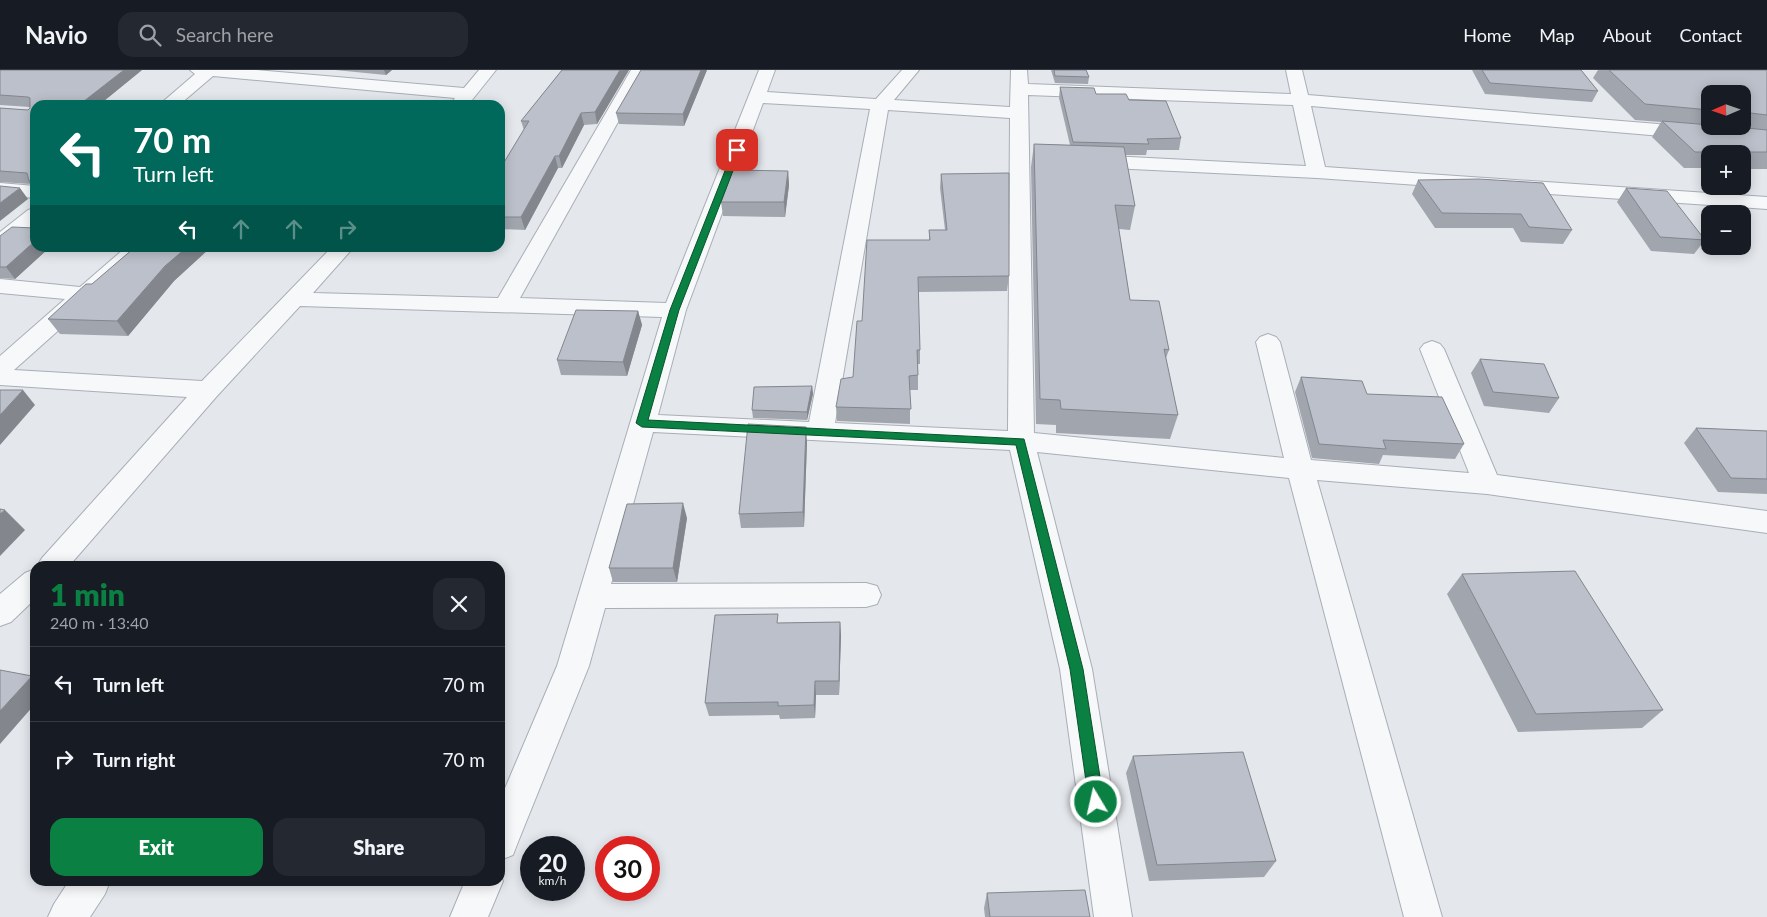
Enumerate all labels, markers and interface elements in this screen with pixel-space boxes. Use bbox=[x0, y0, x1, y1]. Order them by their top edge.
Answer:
search box bbox=[118, 12, 468, 57]
text: Navio bbox=[25, 20, 88, 49]
icon: search bbox=[136, 21, 164, 49]
text: Search here bbox=[176, 23, 274, 46]
text: Home bbox=[1463, 24, 1511, 46]
text: Map bbox=[1539, 24, 1575, 46]
text: About bbox=[1603, 24, 1652, 46]
text: Contact bbox=[1680, 24, 1742, 46]
north arrow bbox=[1701, 85, 1751, 135]
map controls bbox=[1701, 85, 1751, 255]
text: 70 m bbox=[133, 118, 211, 160]
icon: left bbox=[50, 120, 115, 185]
pin bbox=[716, 129, 758, 171]
icon: arrive bbox=[723, 136, 751, 164]
button: + bbox=[1701, 145, 1751, 195]
text: Turn left bbox=[133, 160, 214, 187]
button: − bbox=[1701, 205, 1751, 255]
icon: left bbox=[174, 215, 202, 243]
icon: ahead bbox=[227, 215, 255, 243]
icon: ahead bbox=[280, 215, 308, 243]
icon: right bbox=[333, 215, 361, 243]
text: 1 min bbox=[50, 576, 125, 612]
button: close bbox=[433, 578, 485, 630]
text: 240 m · 13:40 bbox=[50, 613, 149, 632]
icon: left bbox=[50, 670, 78, 698]
text: Turn left bbox=[93, 673, 164, 696]
text: 70 m bbox=[442, 673, 485, 696]
icon: right bbox=[50, 745, 78, 773]
text: Turn right bbox=[93, 748, 175, 771]
text: 70 m bbox=[442, 748, 485, 771]
position arrow bbox=[1069, 775, 1121, 827]
button: Exit bbox=[50, 818, 263, 876]
button: Share bbox=[273, 818, 485, 876]
speed limit sign: 30 bbox=[595, 836, 660, 901]
text: 20 bbox=[538, 847, 567, 877]
text: km/h bbox=[538, 873, 567, 888]

